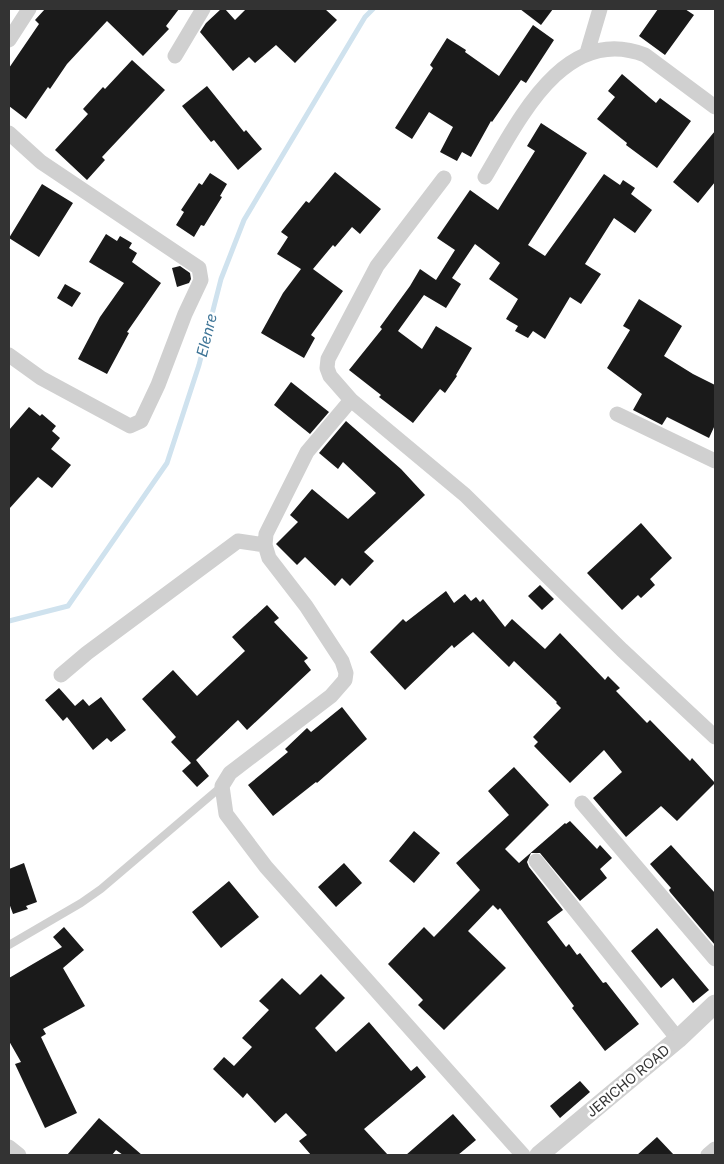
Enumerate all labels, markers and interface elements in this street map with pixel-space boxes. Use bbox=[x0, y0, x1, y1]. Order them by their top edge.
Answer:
water label: Elenre bbox=[192, 311, 221, 359]
street label: JERICHO ROAD bbox=[583, 1041, 673, 1120]

